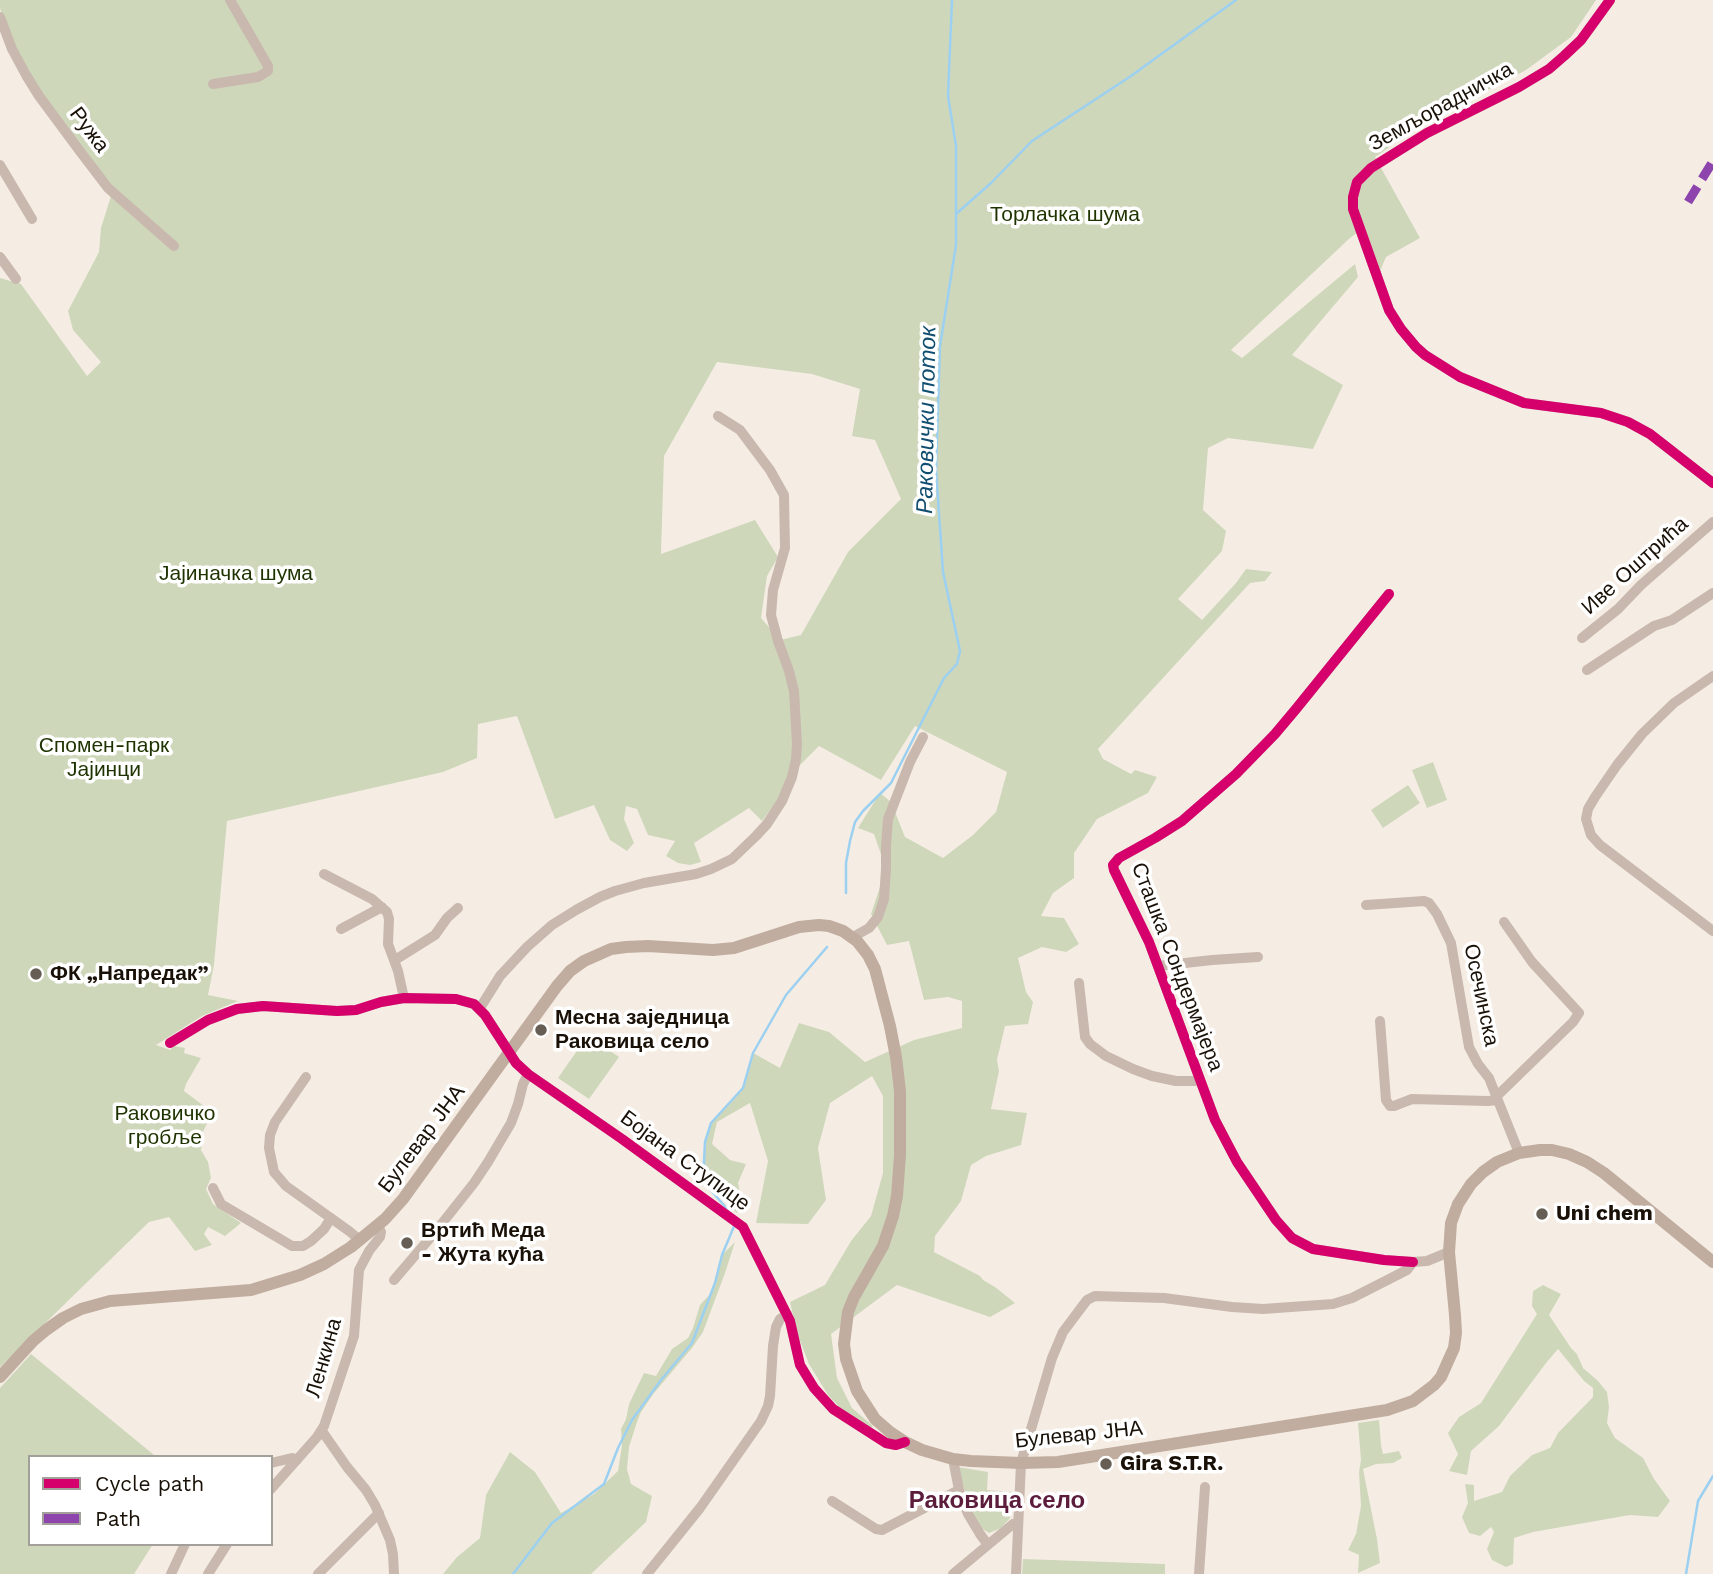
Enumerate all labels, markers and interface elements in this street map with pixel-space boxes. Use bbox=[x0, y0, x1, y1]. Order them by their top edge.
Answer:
street label: Земљорадничка bbox=[1365, 57, 1517, 157]
street label: Ружа bbox=[64, 102, 114, 158]
park label: Торлачка шума bbox=[990, 202, 1140, 228]
water label: Раковички поток bbox=[912, 326, 942, 514]
street label: Иве Оштрића bbox=[1577, 512, 1693, 620]
park label: Јајиначка шума bbox=[159, 561, 313, 587]
park label: Спомен-парк Јајинци bbox=[39, 733, 169, 783]
street label: Сташка Сондермајера bbox=[1126, 859, 1228, 1075]
street label: Осечинска bbox=[1458, 942, 1504, 1048]
place label: ФК „Напредак” bbox=[50, 961, 209, 987]
marker: ФК „Напредак” bbox=[28, 966, 44, 982]
place label: Месна заједница Раковица село bbox=[555, 1005, 729, 1055]
marker: Месна заједница Раковица село bbox=[533, 1022, 549, 1038]
street label: Булевар ЈНА bbox=[373, 1080, 471, 1198]
park label: Раковичко гробље bbox=[114, 1101, 216, 1151]
street label: Бојана Ступице bbox=[615, 1105, 755, 1217]
place label: Uni chem bbox=[1556, 1201, 1653, 1227]
marker: Uni chem bbox=[1534, 1206, 1550, 1222]
place label: Вртић Меда - Жута кућа bbox=[421, 1218, 545, 1268]
marker: Вртић Меда - Жута кућа bbox=[399, 1235, 415, 1251]
street label: Ленкина bbox=[301, 1315, 347, 1401]
street label: Булевар ЈНА bbox=[1014, 1416, 1144, 1454]
place label: Gira S.T.R. bbox=[1120, 1451, 1223, 1477]
legend bbox=[28, 1455, 273, 1546]
marker: Gira S.T.R. bbox=[1098, 1456, 1114, 1472]
text: Cycle path bbox=[95, 1471, 204, 1496]
district label: Раковица село bbox=[909, 1487, 1085, 1515]
text: Path bbox=[95, 1506, 141, 1531]

